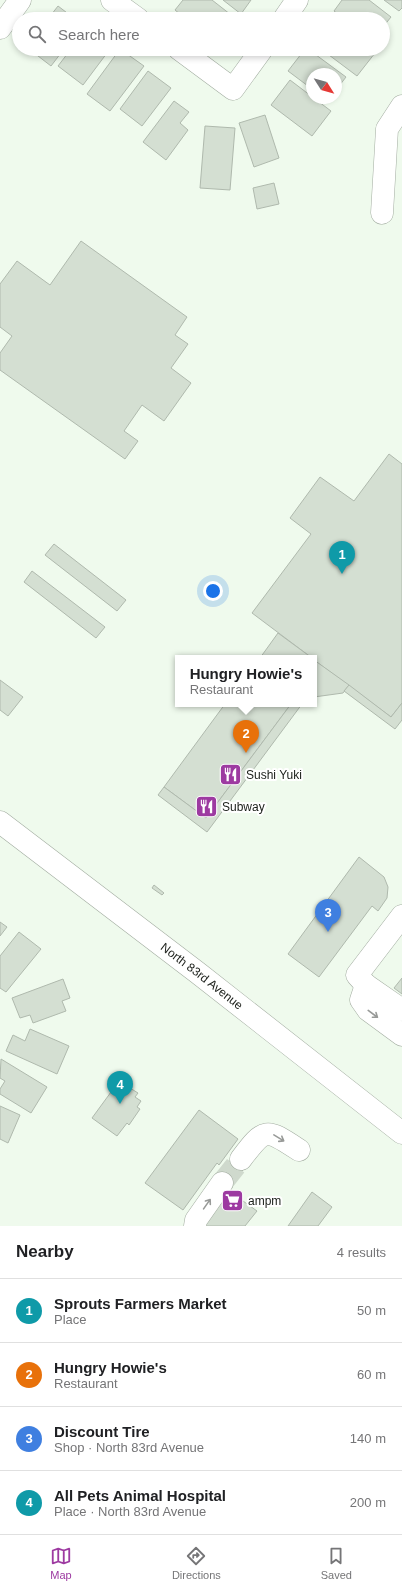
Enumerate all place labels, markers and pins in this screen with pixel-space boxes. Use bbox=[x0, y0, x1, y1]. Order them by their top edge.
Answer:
pin: 1 bbox=[329, 541, 355, 574]
pin: 2 bbox=[233, 720, 259, 753]
restaurant icon: Sushi Yuki bbox=[217, 762, 243, 788]
place label: Sushi Yuki bbox=[246, 768, 302, 782]
restaurant icon: Subway bbox=[194, 794, 220, 820]
place label: Subway bbox=[222, 800, 265, 814]
pin: 3 bbox=[315, 899, 341, 932]
pin: 4 bbox=[107, 1071, 133, 1104]
supermarket icon: ampm bbox=[219, 1188, 245, 1214]
place label: ampm bbox=[248, 1194, 281, 1208]

